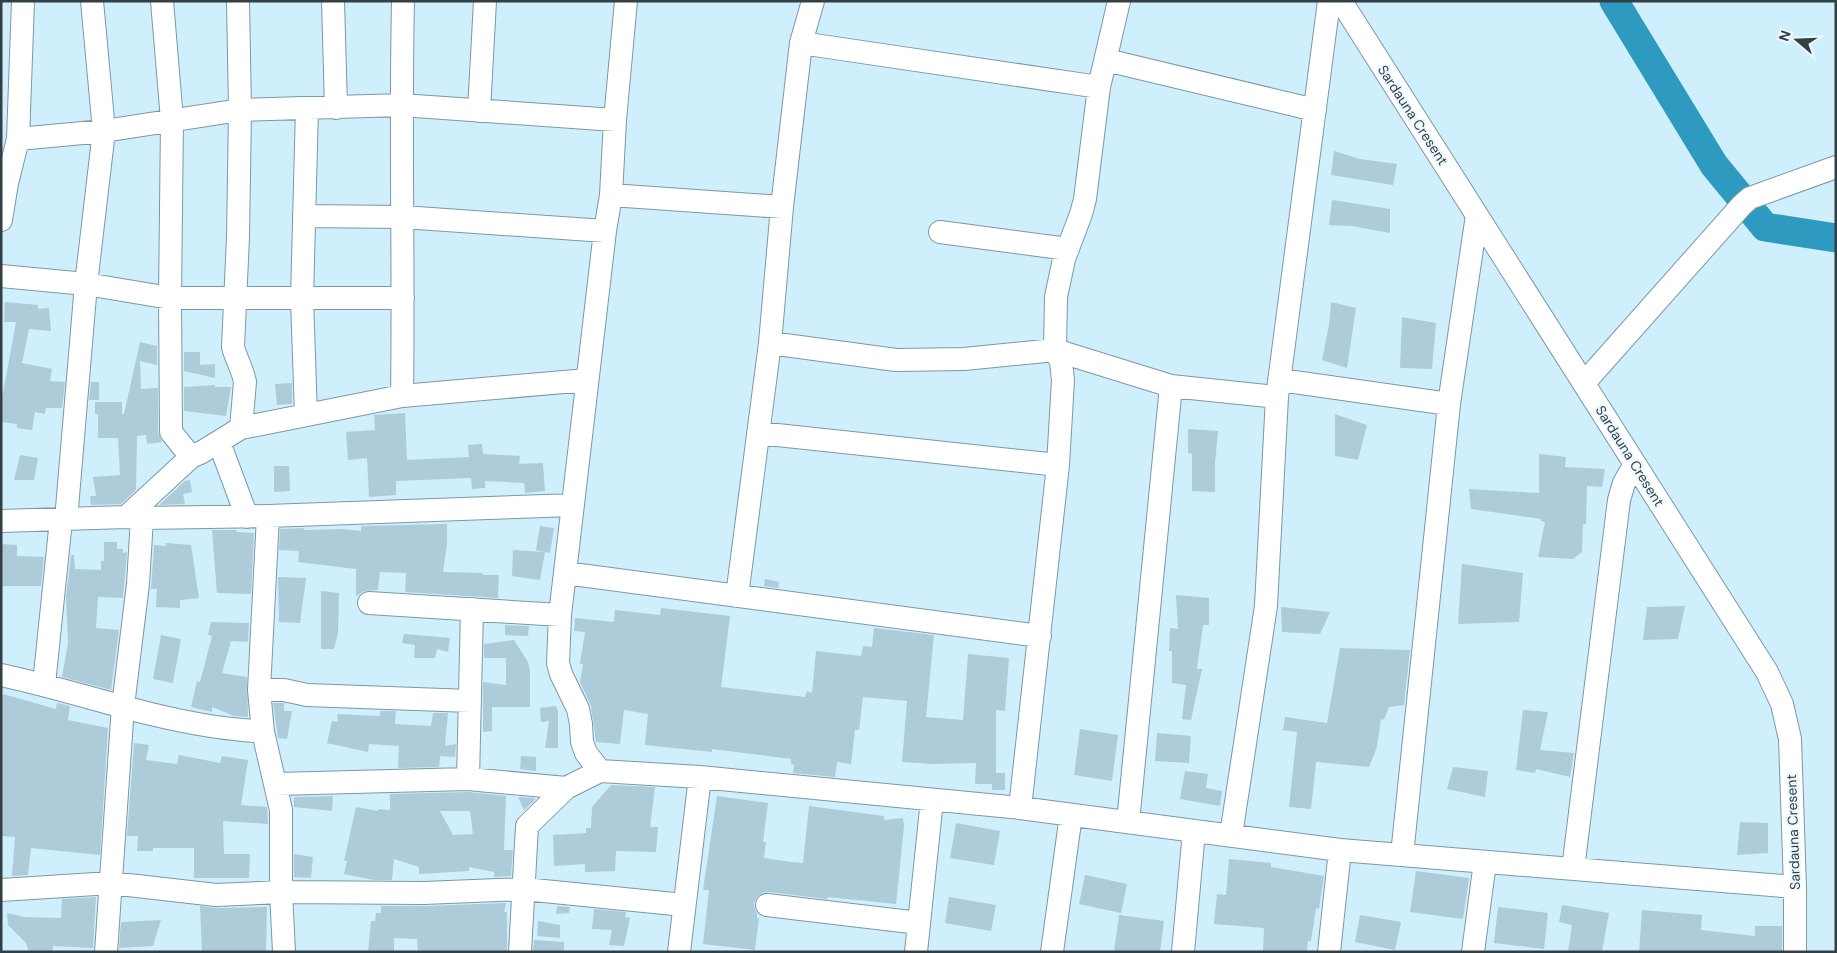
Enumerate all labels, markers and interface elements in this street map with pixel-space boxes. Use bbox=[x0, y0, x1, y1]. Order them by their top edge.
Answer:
north arrow bbox=[1772, 15, 1822, 65]
text: N bbox=[1775, 28, 1795, 44]
street label: Sardauna Cresent bbox=[1374, 62, 1452, 168]
street label: Sardauna Cresent bbox=[1592, 402, 1668, 510]
street label: Sardauna Cresent bbox=[1782, 774, 1804, 890]

